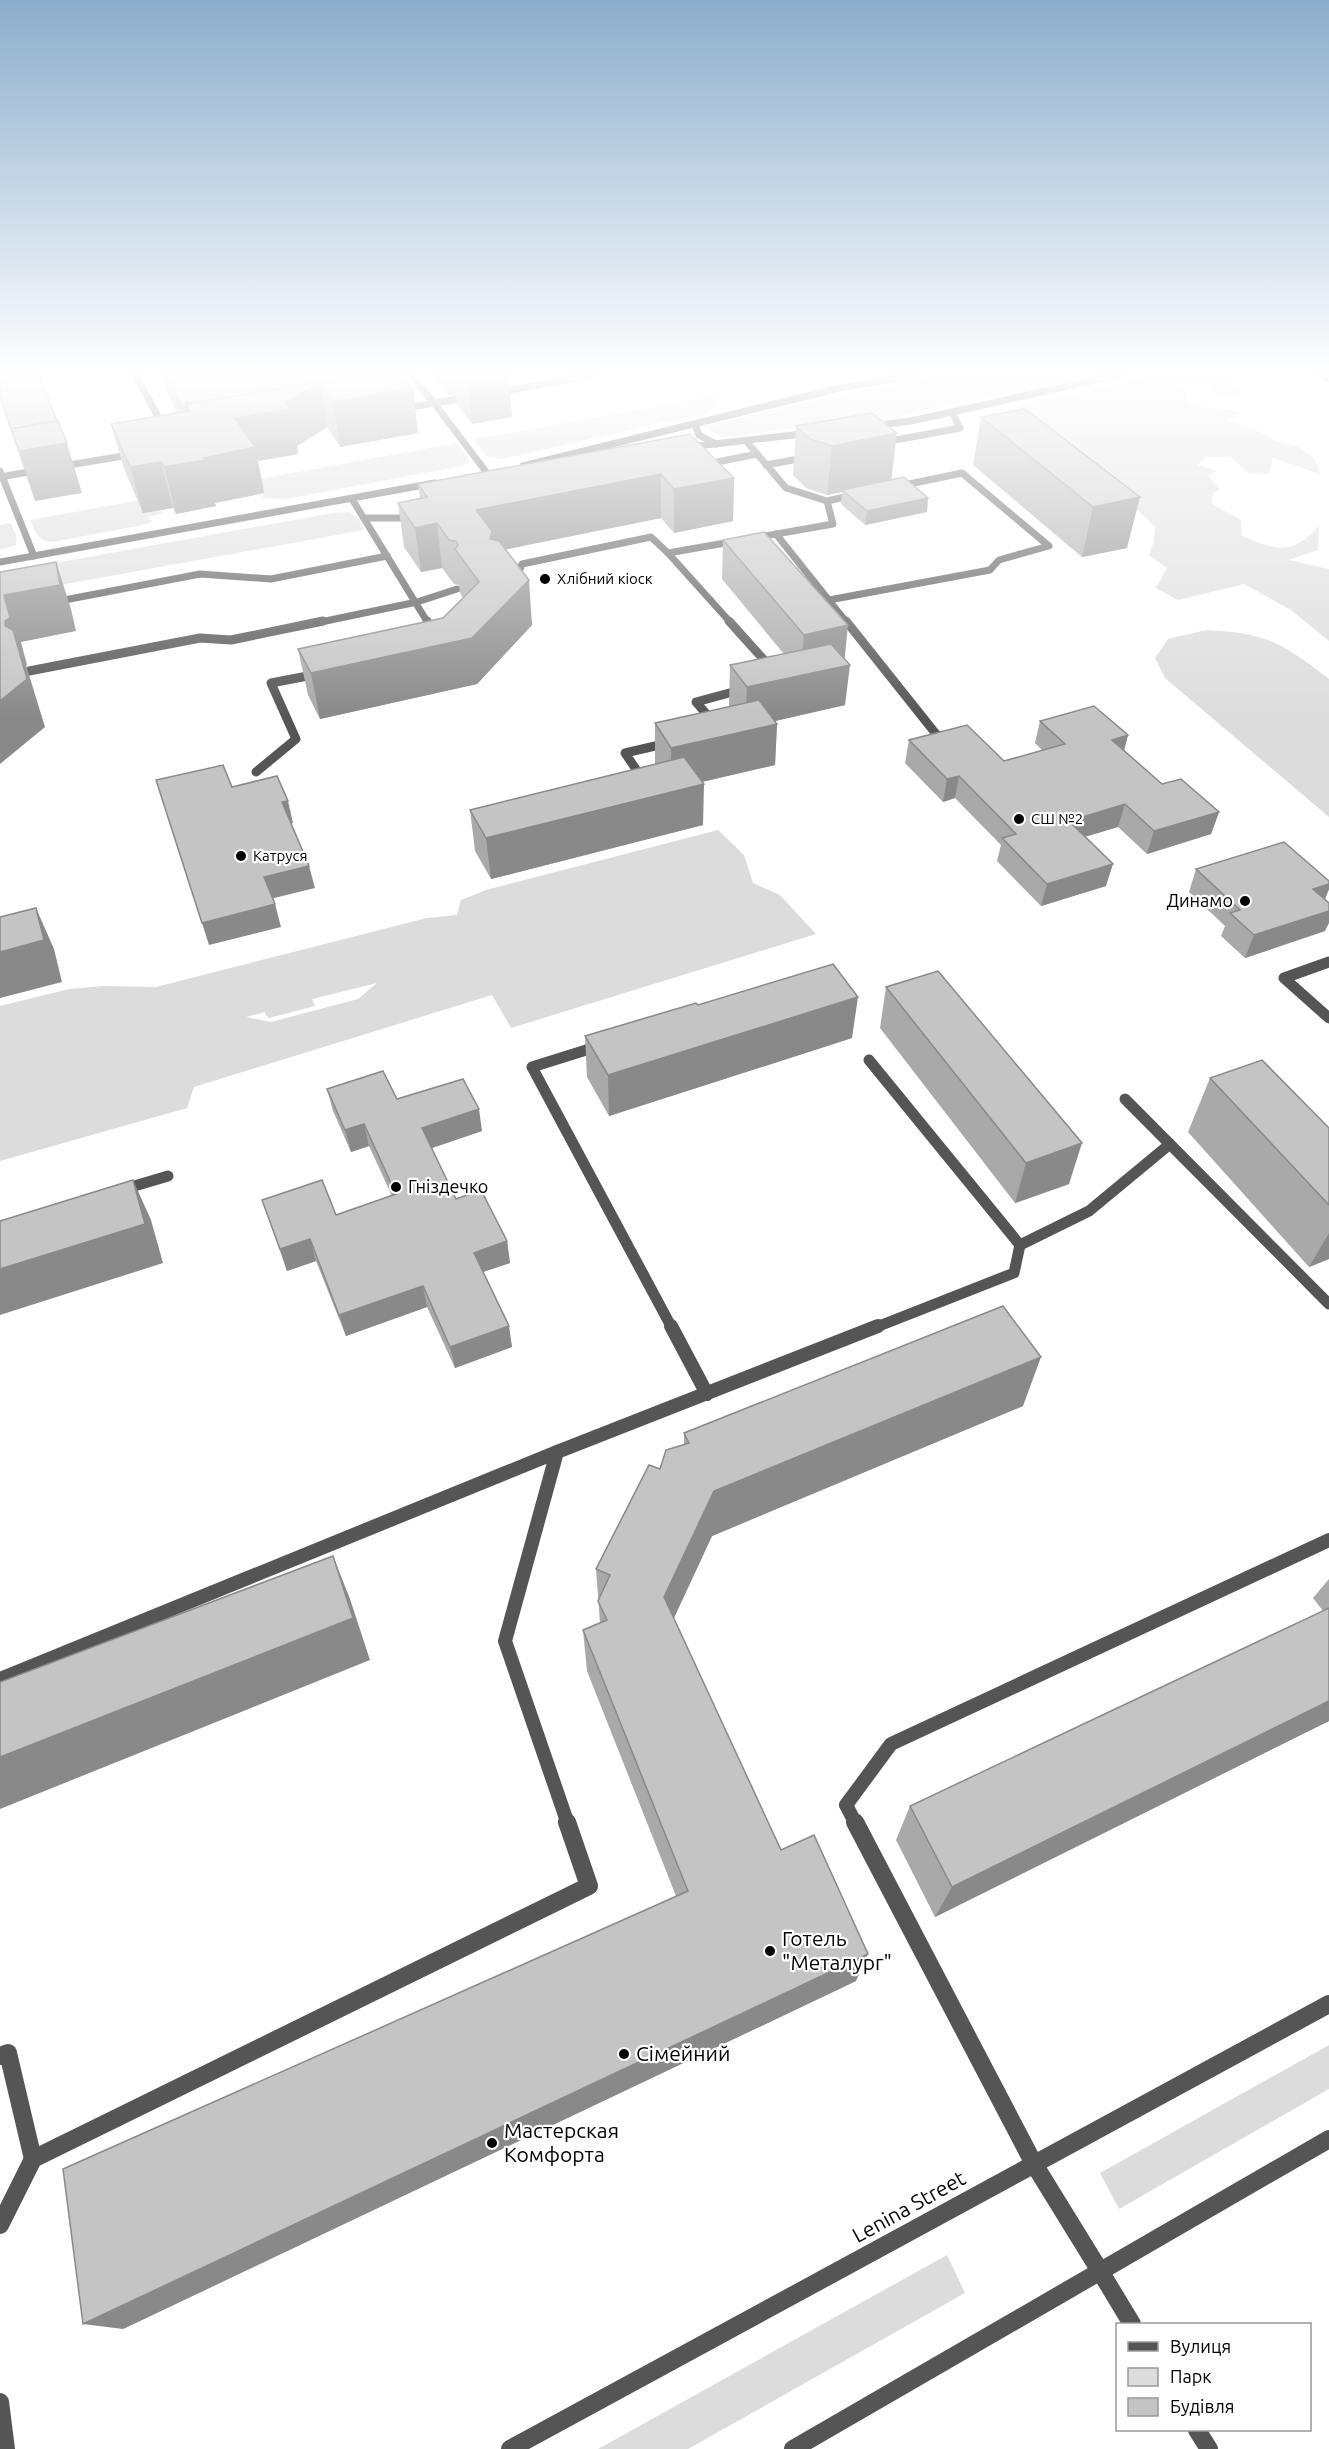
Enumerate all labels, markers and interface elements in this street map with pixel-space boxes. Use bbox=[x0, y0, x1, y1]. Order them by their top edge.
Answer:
place label: Хлібний кіоск bbox=[557, 570, 653, 587]
marker: Хлібний кіоск bbox=[538, 572, 552, 586]
place label: СШ №2 bbox=[1031, 810, 1083, 827]
marker: СШ №2 bbox=[1012, 812, 1026, 826]
place label: Катруся bbox=[253, 847, 308, 864]
marker: Катруся bbox=[234, 849, 248, 863]
place label: Динамо bbox=[1166, 890, 1233, 910]
marker: Динамо bbox=[1238, 894, 1252, 908]
place label: Гніздечко bbox=[408, 1176, 488, 1196]
marker: Гніздечко bbox=[389, 1180, 403, 1194]
place label: Готель "Металург" bbox=[782, 1926, 892, 1974]
marker: Готель "Металург" bbox=[763, 1944, 777, 1958]
place label: Сімейний bbox=[636, 2041, 730, 2065]
marker: Сімейний bbox=[617, 2047, 631, 2061]
place label: Мастерская Комфорта bbox=[504, 2118, 619, 2166]
marker: Мастерская Комфорта bbox=[485, 2136, 499, 2150]
street label: Lenina Street bbox=[848, 2165, 969, 2247]
legend bbox=[1116, 2323, 1311, 2431]
text: Вулиця bbox=[1170, 2336, 1231, 2356]
text: Парк bbox=[1170, 2366, 1211, 2386]
text: Будівля bbox=[1170, 2396, 1235, 2416]

